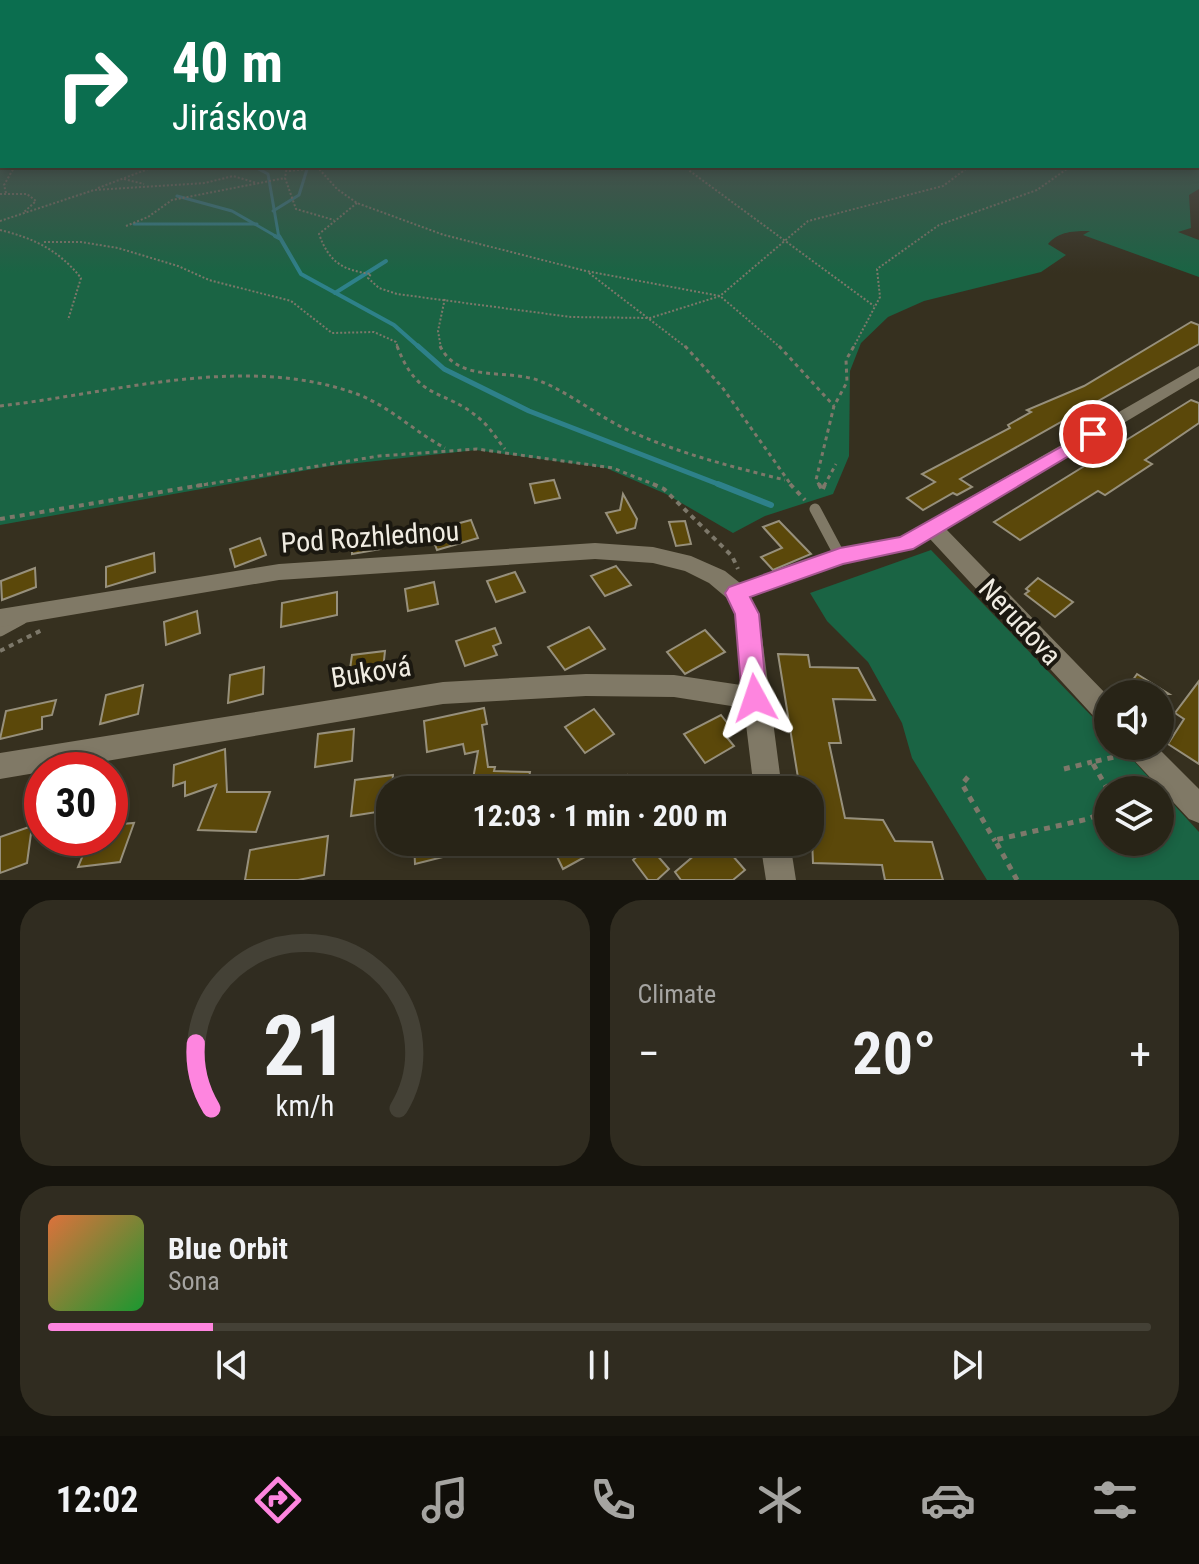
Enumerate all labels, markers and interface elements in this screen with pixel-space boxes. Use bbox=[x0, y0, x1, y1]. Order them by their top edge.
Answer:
text: 40 m bbox=[172, 30, 283, 96]
icon: right bbox=[40, 32, 144, 136]
text: Jiráskova bbox=[172, 97, 308, 139]
pin bbox=[1059, 400, 1127, 468]
icon: arrive bbox=[1071, 412, 1115, 456]
street label: Pod Rozhlednou bbox=[280, 514, 460, 560]
street label: Nerudova bbox=[972, 572, 1068, 672]
street label: Buková bbox=[329, 649, 413, 695]
position arrow bbox=[713, 656, 797, 740]
map controls bbox=[1094, 680, 1174, 856]
button: sound bbox=[1094, 680, 1174, 760]
speed limit sign: 30 bbox=[24, 752, 128, 856]
button: layers bbox=[1094, 776, 1174, 856]
text: 12:03 · 1 min · 200 m bbox=[473, 798, 727, 833]
text: Climate bbox=[638, 979, 716, 1009]
text: 21 bbox=[263, 998, 347, 1095]
text: 20° bbox=[852, 1018, 936, 1089]
text: − bbox=[638, 1028, 660, 1080]
text: + bbox=[1129, 1028, 1151, 1080]
text: km/h bbox=[275, 1089, 334, 1123]
text: Blue Orbit bbox=[168, 1231, 288, 1266]
text: Sona bbox=[168, 1266, 220, 1296]
icon: previous bbox=[210, 1343, 254, 1387]
icon: pause bbox=[577, 1343, 621, 1387]
icon: next bbox=[945, 1343, 989, 1387]
icon: directions bbox=[250, 1472, 306, 1528]
icon: music bbox=[417, 1472, 473, 1528]
icon: phone bbox=[585, 1472, 641, 1528]
icon: climate bbox=[752, 1472, 808, 1528]
icon: car bbox=[920, 1472, 976, 1528]
icon: filters bbox=[1087, 1472, 1143, 1528]
text: 12:02 bbox=[56, 1479, 138, 1521]

